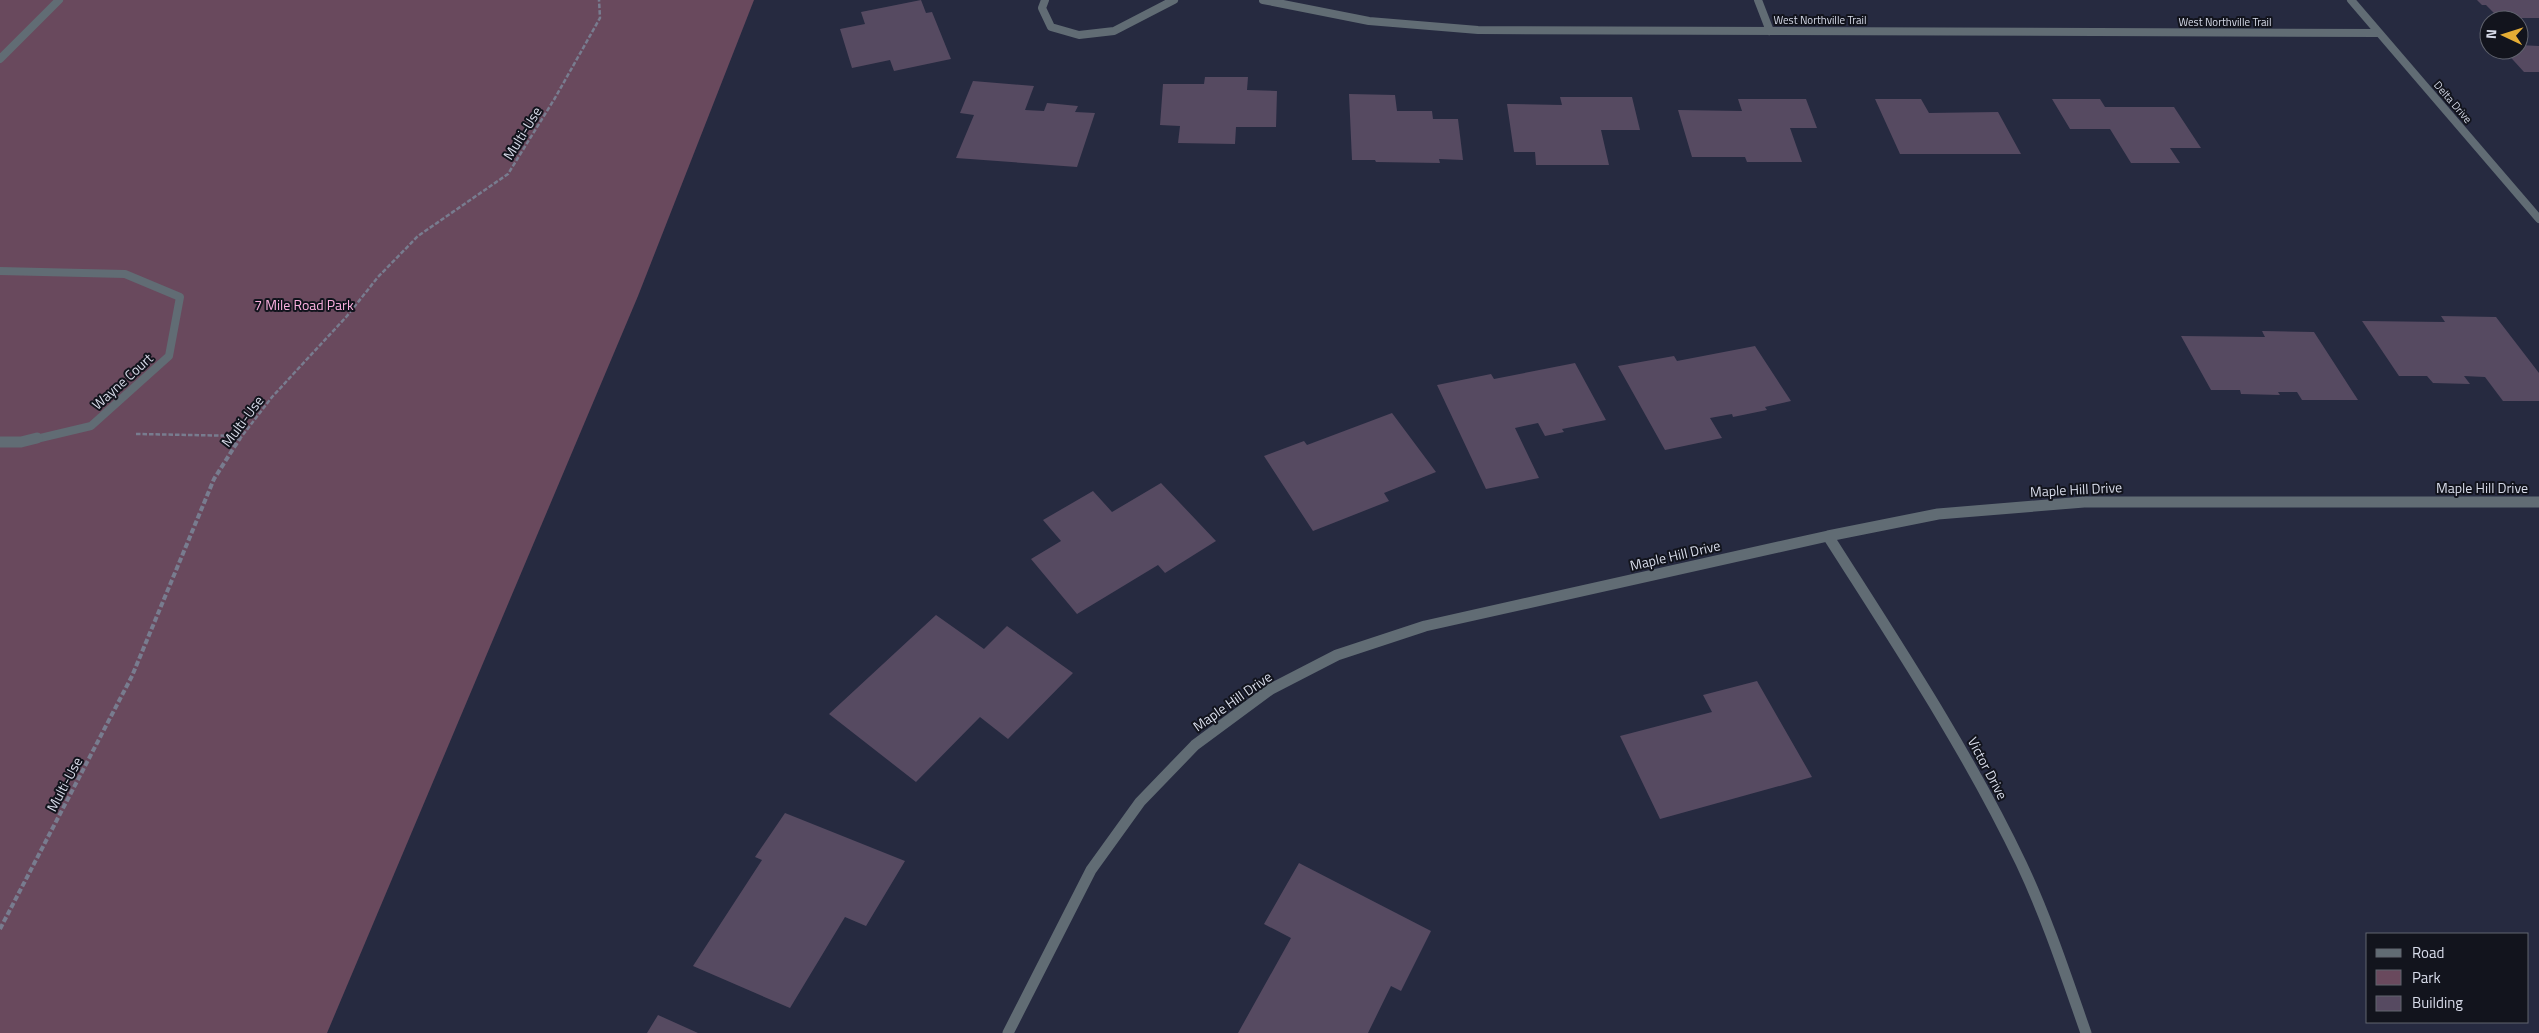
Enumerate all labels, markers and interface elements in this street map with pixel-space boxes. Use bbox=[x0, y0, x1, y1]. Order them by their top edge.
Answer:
north arrow bbox=[2479, 10, 2529, 60]
street label: West Northville Trail bbox=[1773, 12, 1867, 28]
street label: West Northville Trail bbox=[2178, 14, 2272, 30]
text: N bbox=[2480, 28, 2501, 40]
street label: Delta Drive bbox=[2430, 77, 2476, 127]
street label: Multi-Use bbox=[497, 102, 547, 164]
park label: 7 Mile Road Park bbox=[254, 294, 354, 315]
street label: Wayne Court bbox=[87, 348, 157, 414]
street label: Multi-Use bbox=[216, 391, 268, 451]
street label: Maple Hill Drive bbox=[2029, 476, 2123, 502]
street label: Maple Hill Drive bbox=[2436, 477, 2528, 498]
street label: Maple Hill Drive bbox=[1628, 534, 1722, 576]
street label: Maple Hill Drive bbox=[1188, 666, 1276, 736]
street label: Victor Drive bbox=[1963, 733, 2013, 803]
street label: Multi-Use bbox=[41, 753, 87, 815]
legend bbox=[2366, 933, 2529, 1023]
text: Road bbox=[2412, 941, 2444, 964]
text: Park bbox=[2412, 966, 2441, 989]
text: Building bbox=[2412, 991, 2463, 1014]

